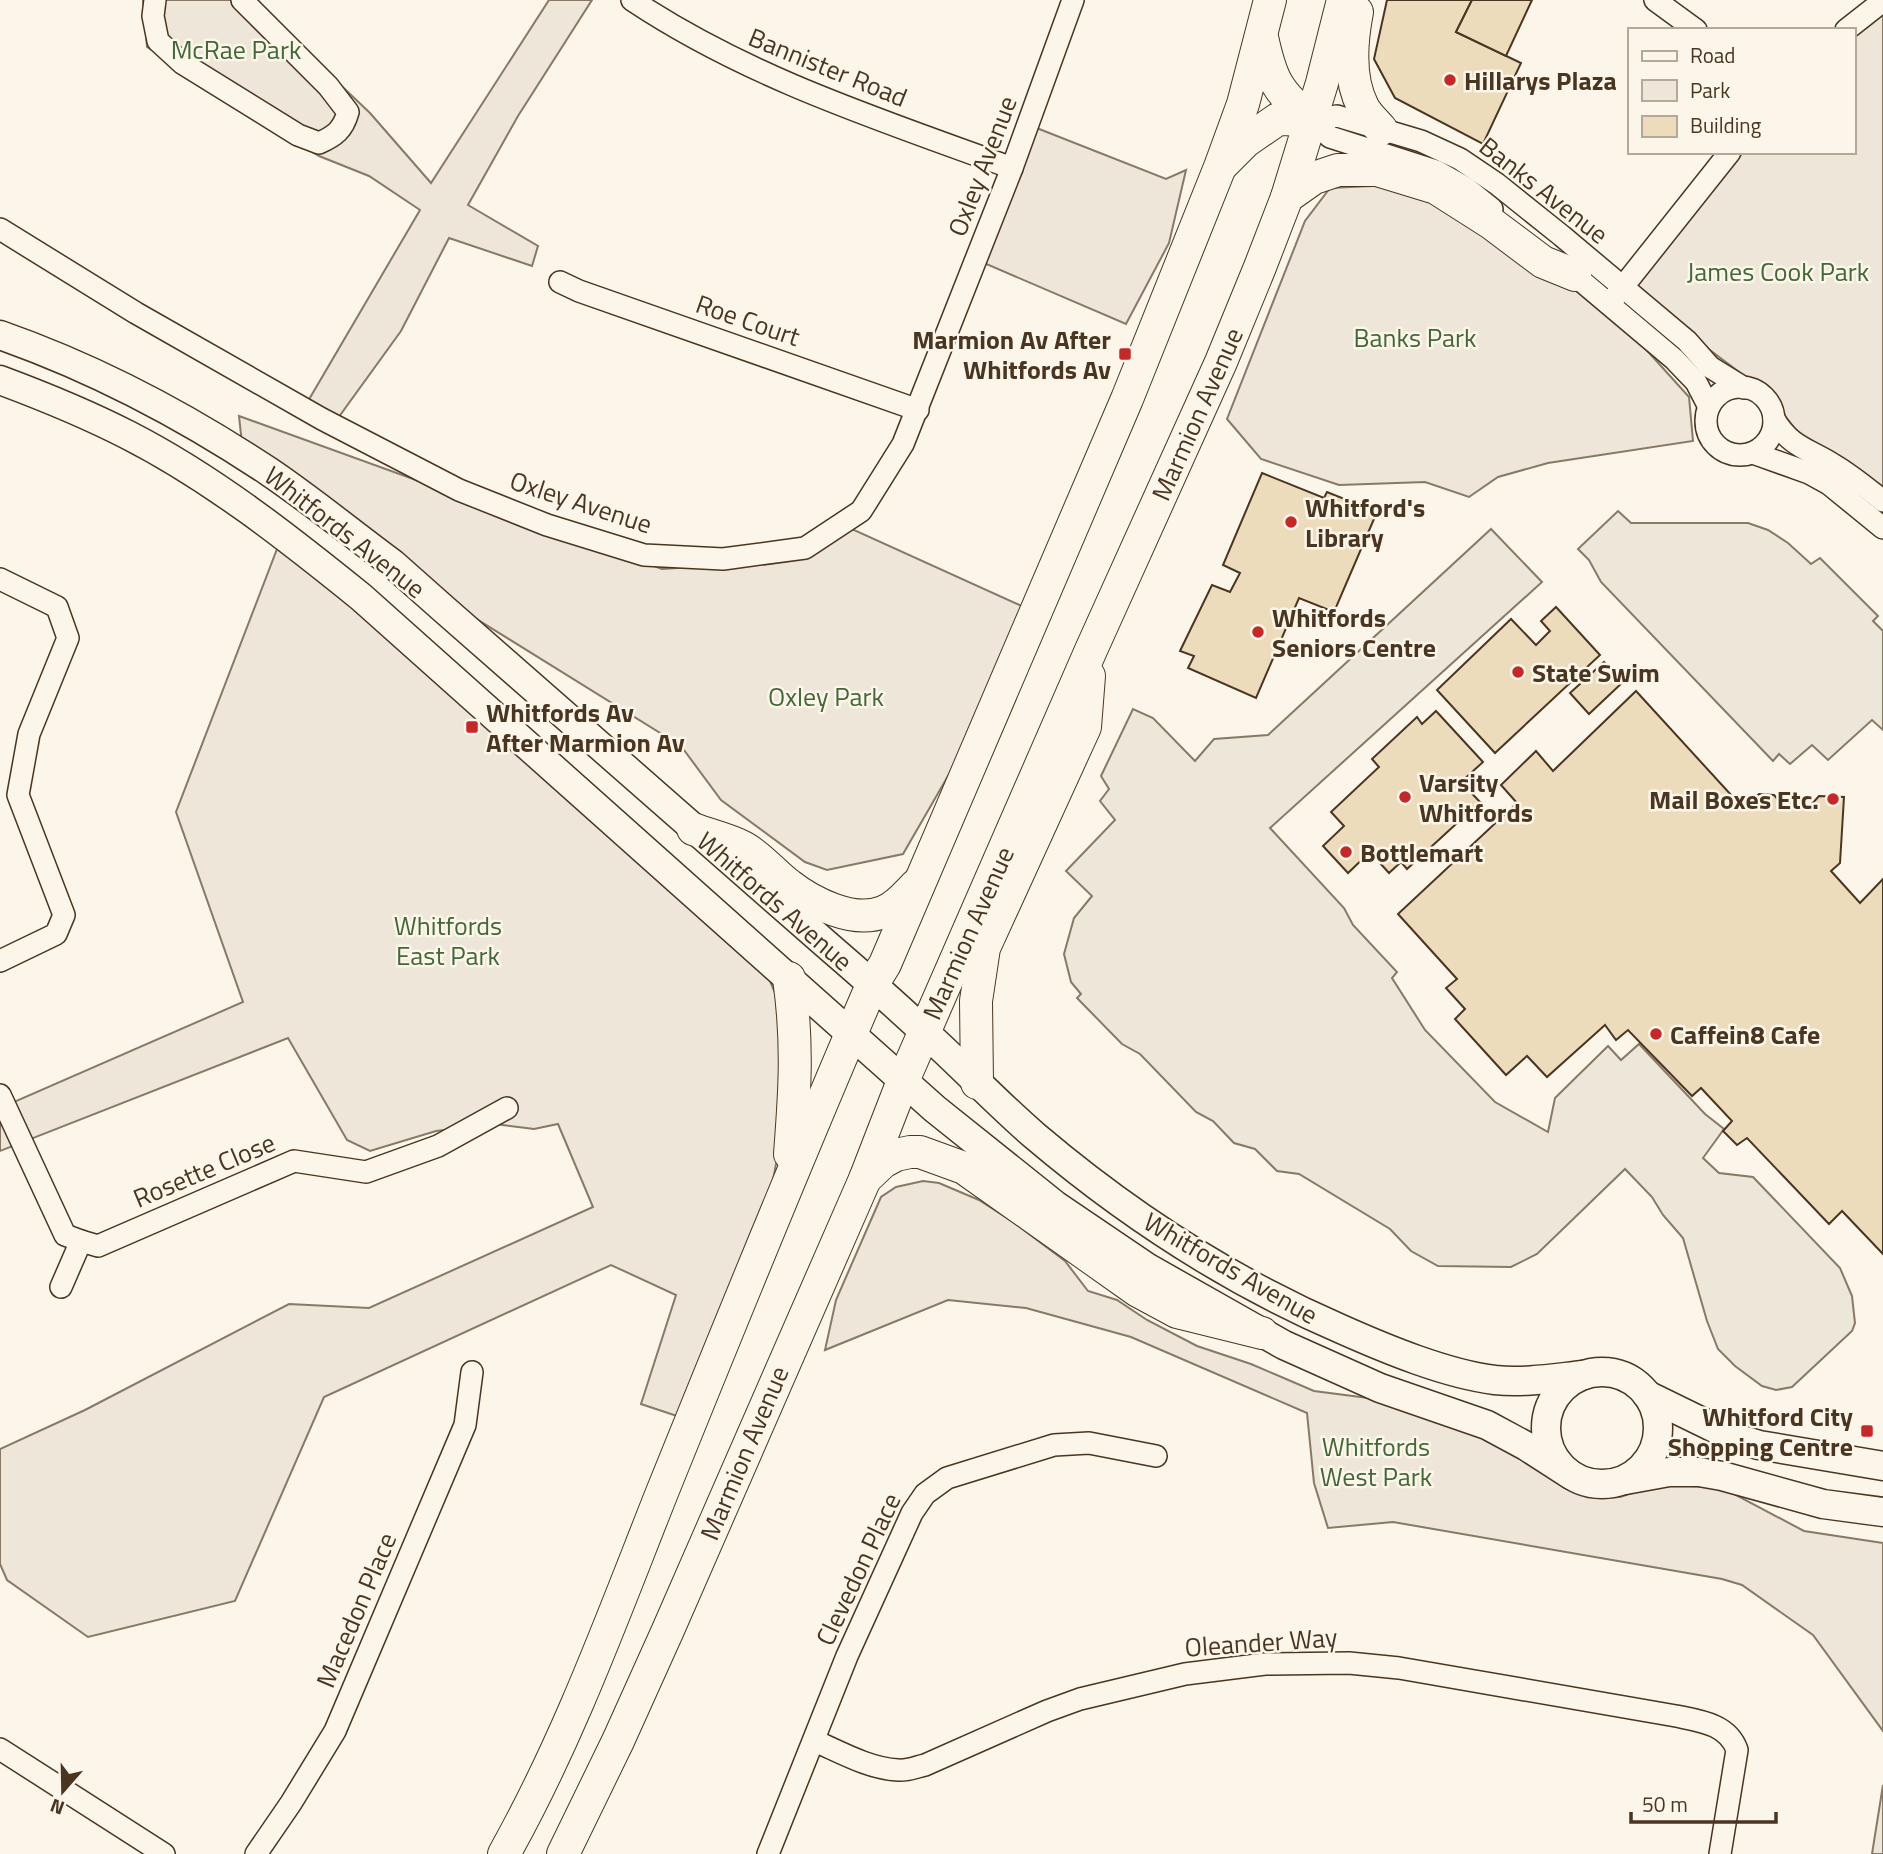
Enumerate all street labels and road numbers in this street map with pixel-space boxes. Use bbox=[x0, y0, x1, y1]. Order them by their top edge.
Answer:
street label: Bannister Road bbox=[743, 17, 913, 117]
street label: Oxley Avenue bbox=[937, 90, 1027, 242]
street label: Banks Avenue bbox=[1471, 127, 1617, 253]
street label: Roe Court bbox=[691, 284, 805, 356]
street label: Marmion Avenue bbox=[1141, 321, 1253, 507]
street label: Whitfords Avenue bbox=[256, 456, 434, 608]
street label: Oxley Avenue bbox=[505, 461, 657, 543]
street label: Whitfords Avenue bbox=[688, 822, 862, 980]
street label: Marmion Avenue bbox=[912, 840, 1024, 1026]
street label: Rosette Close bbox=[127, 1123, 281, 1217]
street label: Whitfords Avenue bbox=[1137, 1202, 1325, 1334]
street label: Marmion Avenue bbox=[690, 1360, 798, 1546]
street label: Clevedon Place bbox=[806, 1486, 910, 1652]
street label: Macedon Place bbox=[306, 1526, 406, 1694]
street label: Oleander Way bbox=[1183, 1617, 1339, 1667]

